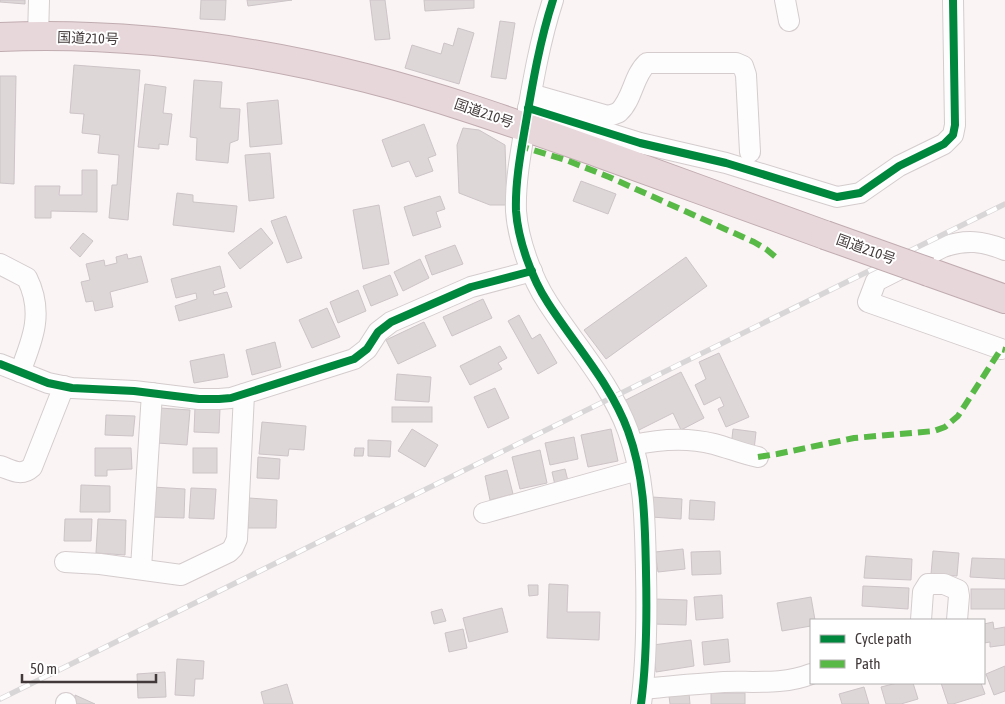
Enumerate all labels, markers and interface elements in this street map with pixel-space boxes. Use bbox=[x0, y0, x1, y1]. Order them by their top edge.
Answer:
street label: 国道210号 bbox=[57, 29, 119, 47]
street label: 国道210号 bbox=[452, 95, 516, 131]
street label: 国道210号 bbox=[834, 231, 898, 267]
legend bbox=[810, 619, 985, 684]
text: Cycle path bbox=[855, 630, 912, 647]
scale bar bbox=[22, 652, 156, 684]
text: Path bbox=[855, 655, 881, 672]
text: 50 m bbox=[30, 660, 57, 677]

